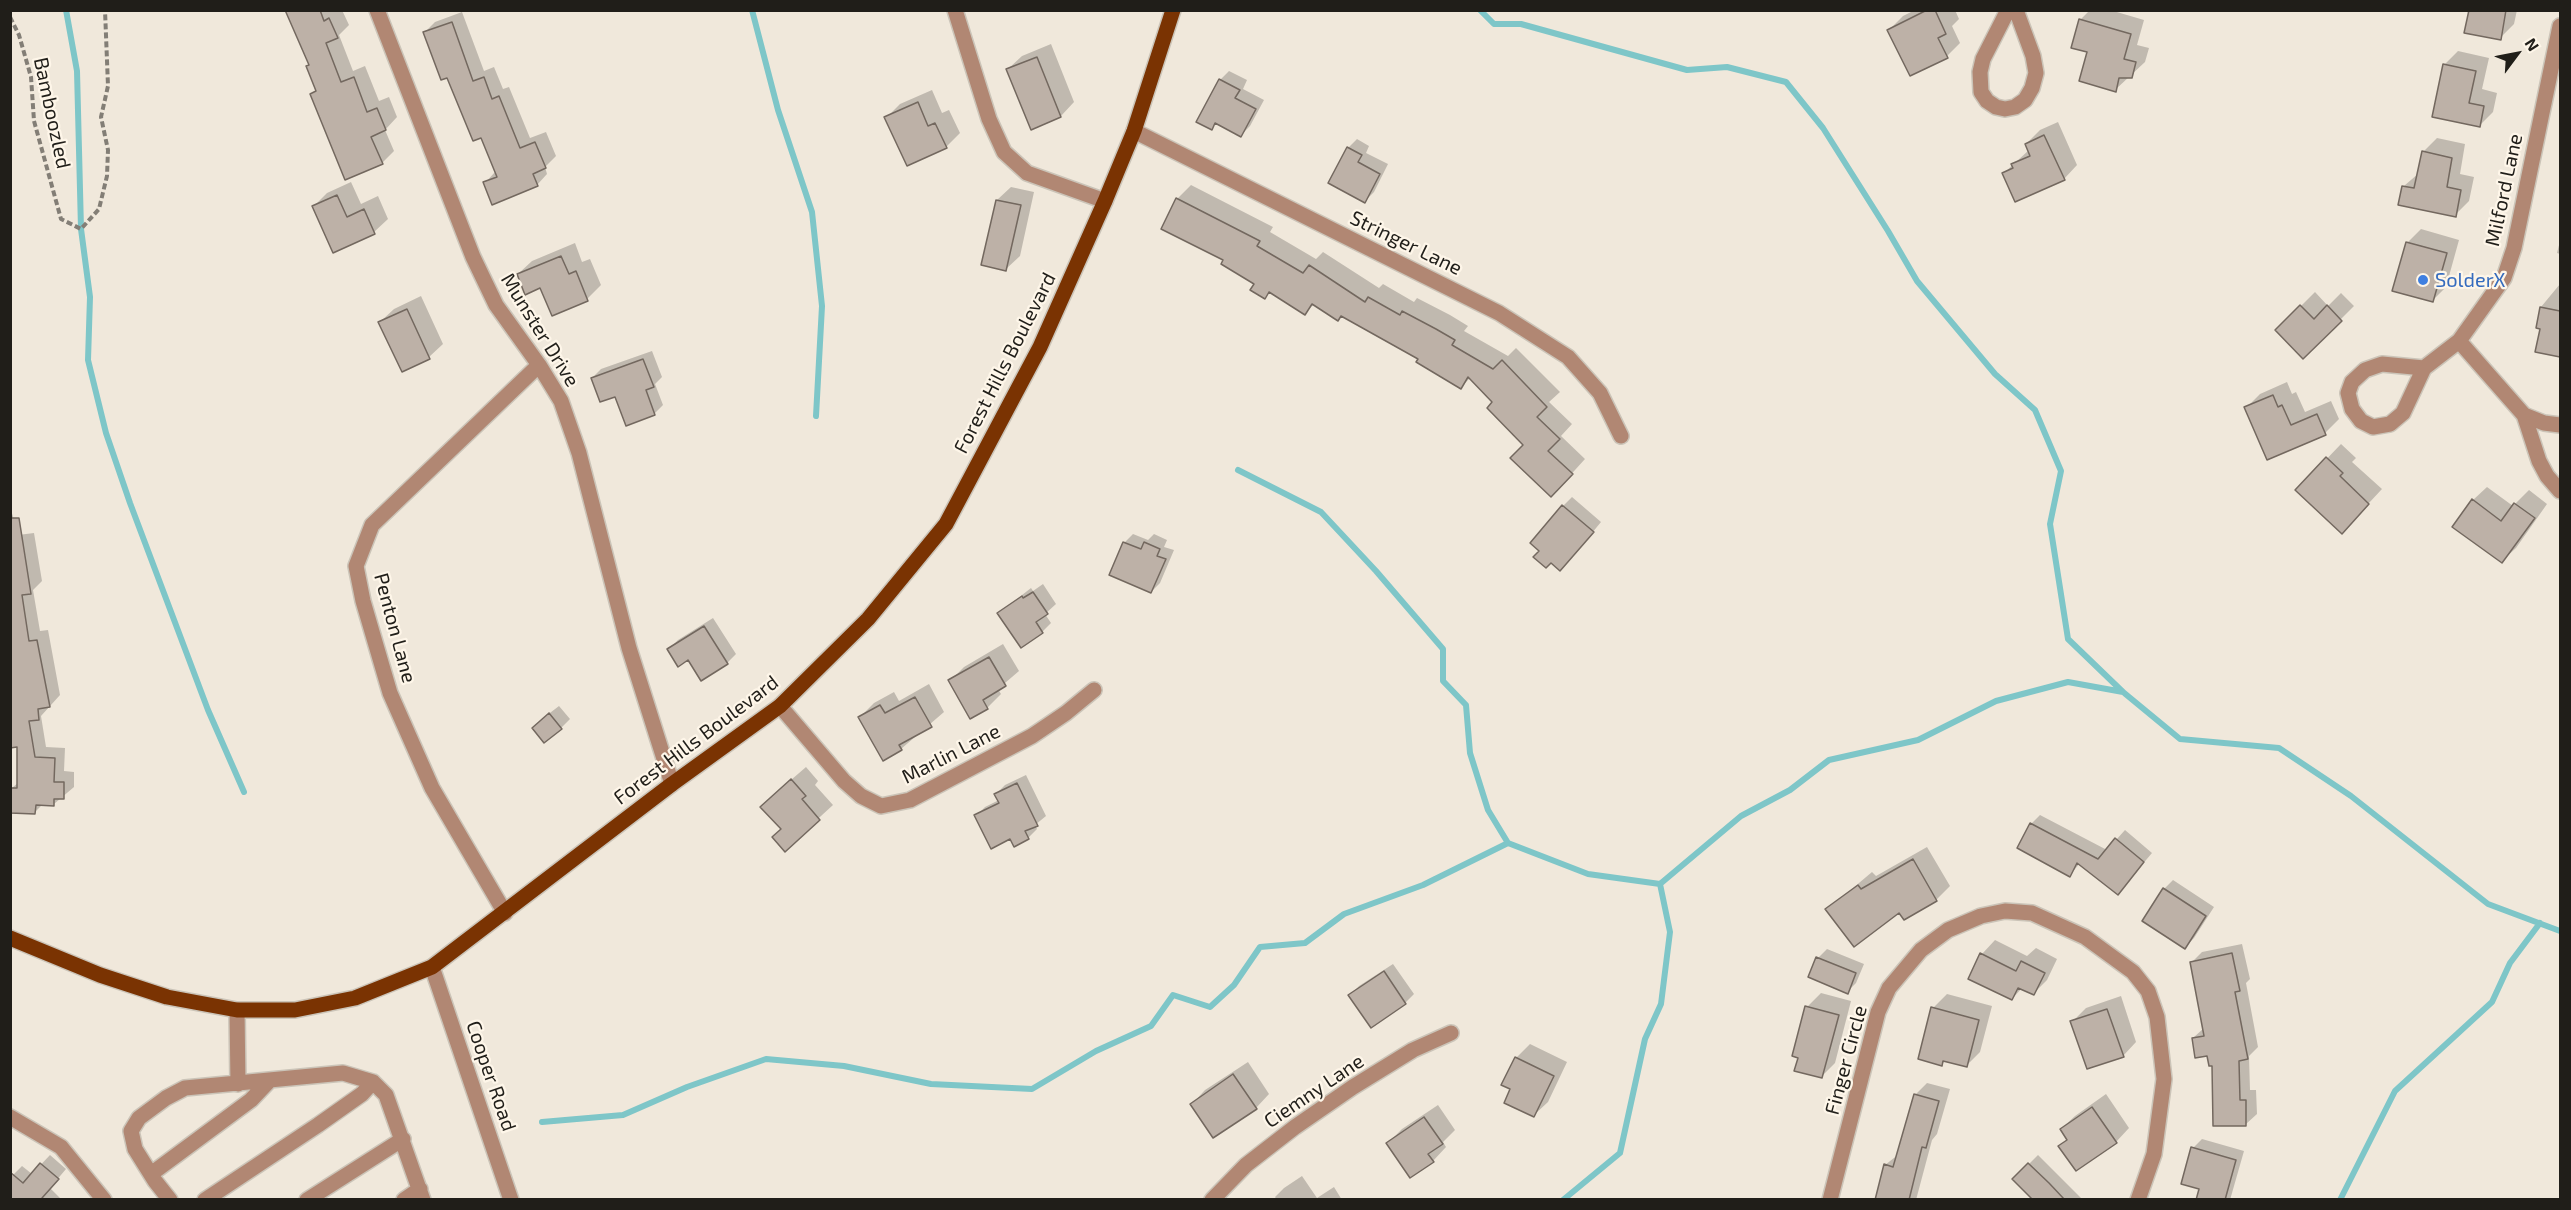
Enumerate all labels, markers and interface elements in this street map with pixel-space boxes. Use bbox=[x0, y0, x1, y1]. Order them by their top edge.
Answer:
north arrow bbox=[2487, 24, 2547, 84]
text: N bbox=[2522, 34, 2544, 54]
street label: Bamboozled bbox=[28, 55, 76, 171]
street label: Milford Lane bbox=[2480, 131, 2528, 249]
street label: Stringer Lane bbox=[1346, 206, 1466, 280]
street label: Forest Hills Boulevard bbox=[949, 268, 1061, 458]
place label: SolderX bbox=[2435, 268, 2506, 292]
street label: Munster Drive bbox=[496, 269, 584, 391]
marker: SolderX bbox=[2416, 273, 2430, 287]
street label: Penton Lane bbox=[369, 570, 421, 686]
street label: Forest Hills Boulevard bbox=[609, 670, 783, 810]
street label: Marlin Lane bbox=[898, 719, 1004, 789]
street label: Finger Circle bbox=[1820, 1003, 1872, 1117]
street label: Cooper Road bbox=[461, 1018, 521, 1134]
street label: Ciemny Lane bbox=[1260, 1049, 1368, 1133]

